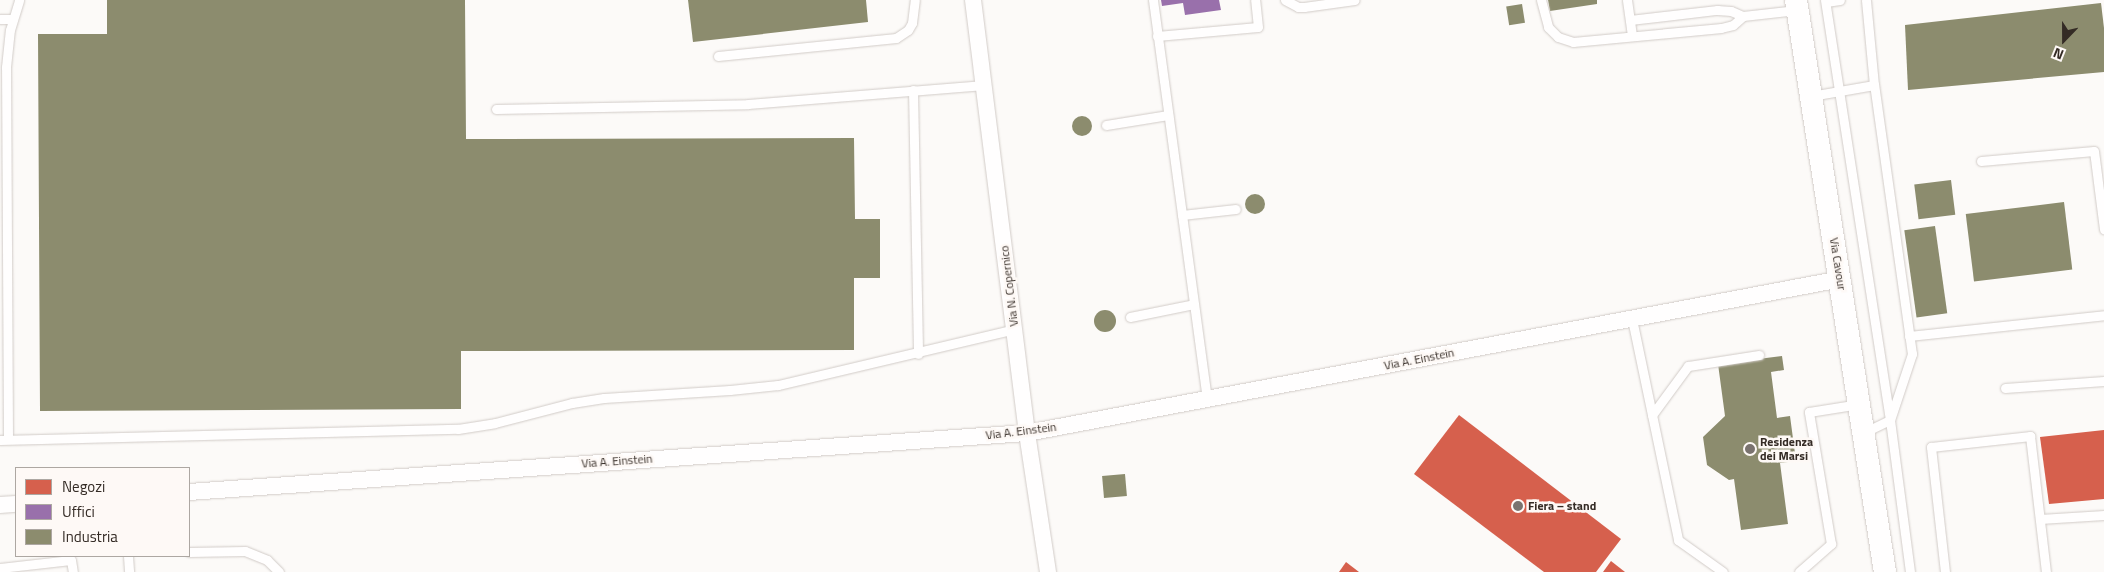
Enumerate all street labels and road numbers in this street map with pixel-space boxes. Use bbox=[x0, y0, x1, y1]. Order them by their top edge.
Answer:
street label: Via Cavour bbox=[1827, 237, 1849, 291]
street label: Via N. Copernico bbox=[997, 245, 1021, 327]
street label: Via A. Einstein bbox=[1383, 345, 1455, 373]
street label: Via A. Einstein bbox=[985, 420, 1057, 442]
street label: Via A. Einstein bbox=[581, 451, 653, 471]

